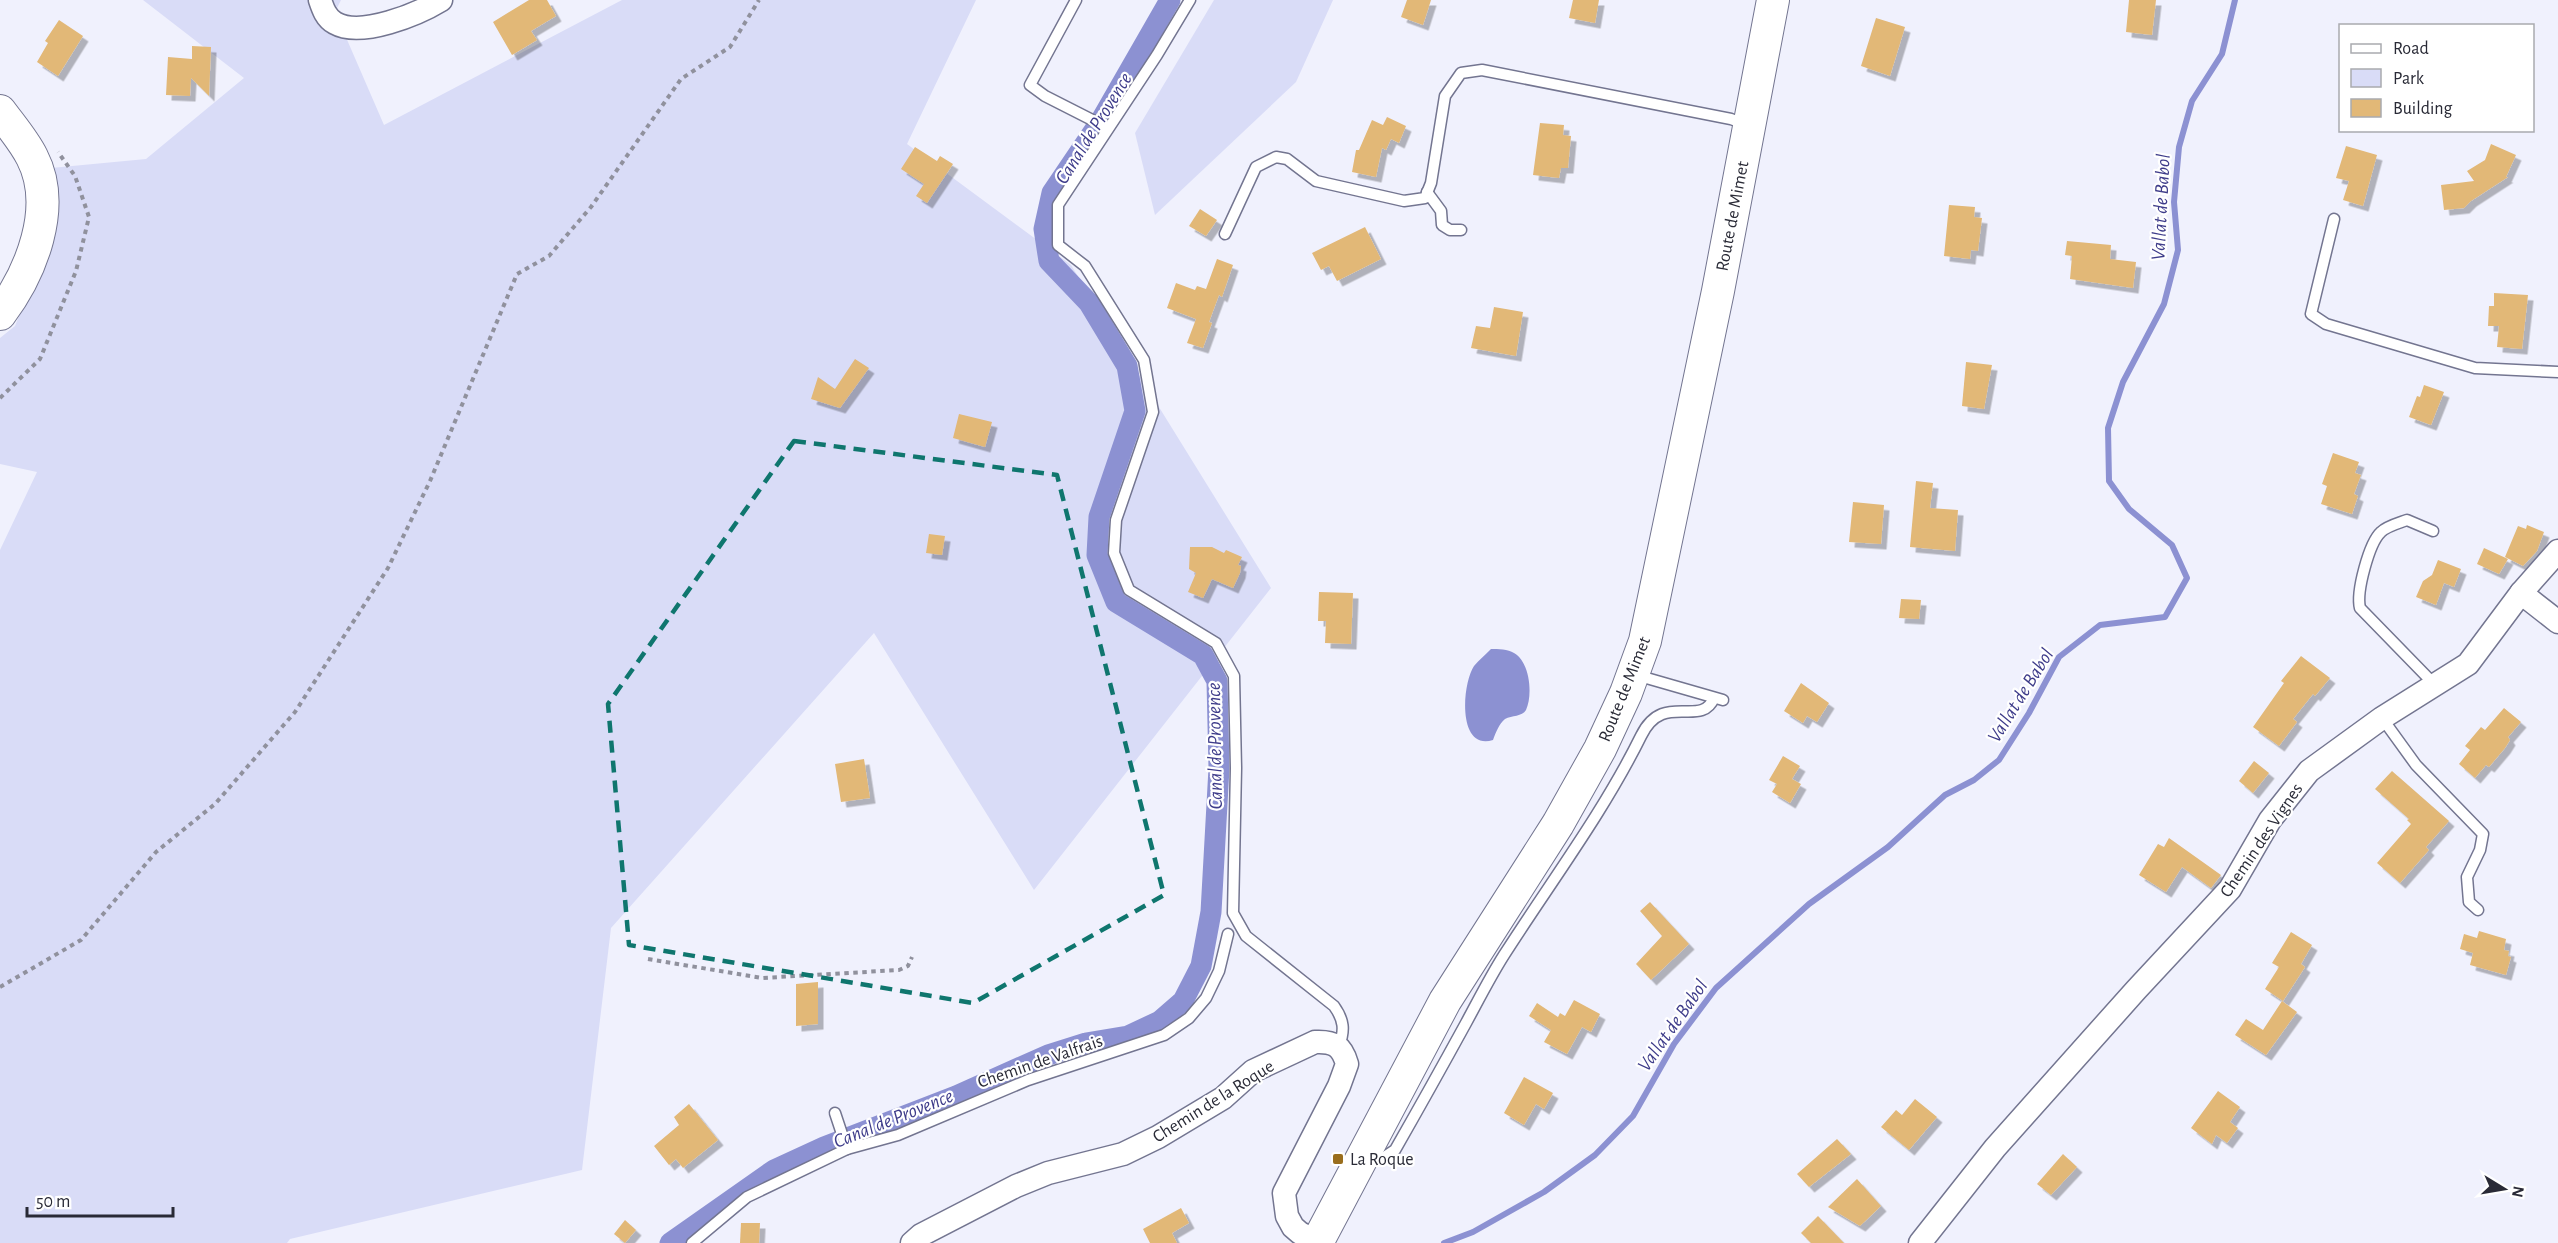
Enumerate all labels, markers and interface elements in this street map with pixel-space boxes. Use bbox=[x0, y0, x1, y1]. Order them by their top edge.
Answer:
legend bbox=[2339, 24, 2534, 132]
text: Road bbox=[2393, 40, 2429, 58]
water label: Canal de Provence bbox=[1052, 69, 1136, 188]
text: Park bbox=[2393, 70, 2425, 88]
text: Building bbox=[2393, 100, 2453, 118]
water label: Vallat de Babol bbox=[2148, 153, 2174, 261]
street label: Route de Mimet bbox=[1713, 159, 1753, 273]
street label: Route de Mimet bbox=[1596, 634, 1654, 745]
water label: Vallat de Babol bbox=[1984, 645, 2058, 746]
water label: Canal de Provence bbox=[1204, 682, 1226, 810]
street label: Chemin des Vignes bbox=[2217, 780, 2306, 901]
water label: Vallat de Babol bbox=[1634, 976, 1712, 1075]
street label: Chemin de Valfrais bbox=[975, 1032, 1105, 1092]
street label: Chemin de la Roque bbox=[1150, 1057, 1277, 1146]
water label: Canal de Provence bbox=[831, 1086, 956, 1152]
place label: La Roque bbox=[1350, 1151, 1414, 1169]
marker: La Roque bbox=[1331, 1152, 1345, 1166]
north arrow bbox=[2474, 1159, 2534, 1219]
scale bar bbox=[27, 1180, 172, 1218]
text: N bbox=[2509, 1185, 2527, 1199]
text: 50 m bbox=[36, 1193, 70, 1211]

